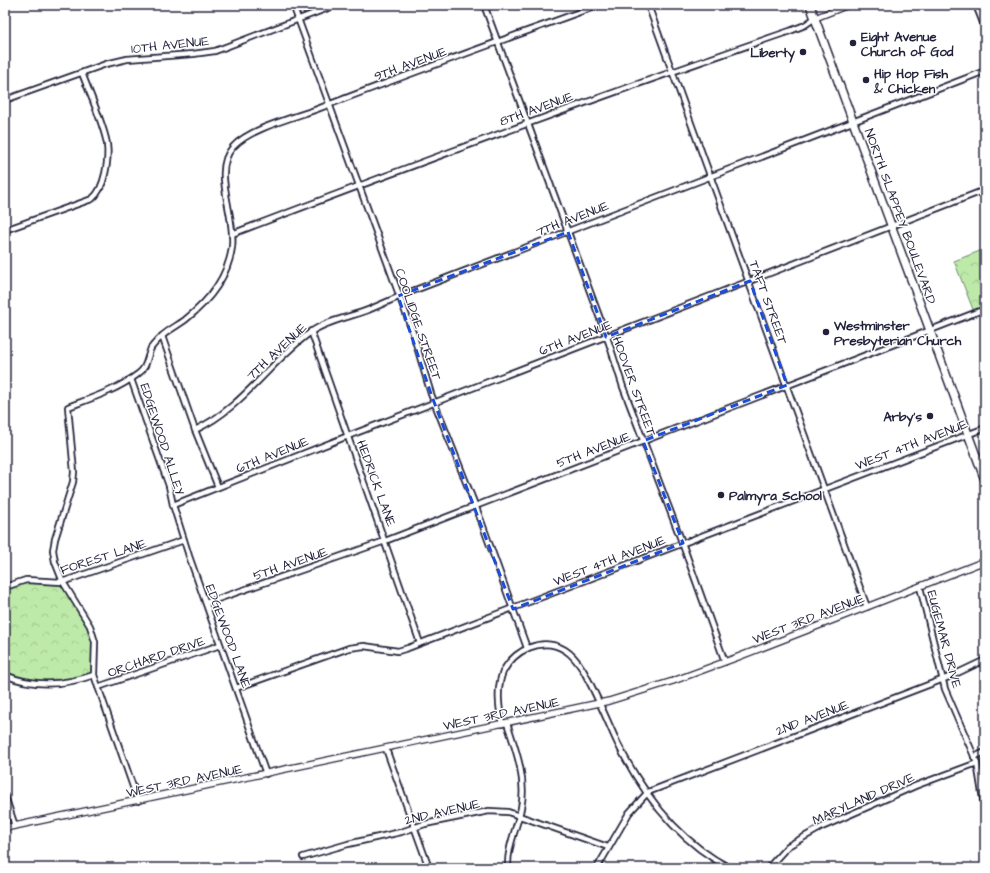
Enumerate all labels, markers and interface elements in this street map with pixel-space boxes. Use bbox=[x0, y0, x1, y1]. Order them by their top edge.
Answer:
place label: Eight Avenue Church of God bbox=[861, 28, 954, 61]
street label: 10TH AVENUE bbox=[130, 32, 210, 58]
marker: Eight Avenue Church of God bbox=[848, 38, 858, 48]
street label: 9TH AVENUE bbox=[372, 42, 449, 85]
place label: Liberty bbox=[750, 44, 796, 63]
marker: Liberty bbox=[798, 47, 808, 57]
place label: Hip Hop Fish & Chicken bbox=[873, 65, 948, 98]
marker: Hip Hop Fish & Chicken bbox=[861, 75, 871, 85]
street label: 8TH AVENUE bbox=[497, 87, 576, 131]
street label: NORTH SLAPPEY BOULEVARD bbox=[860, 126, 940, 307]
street label: 7TH AVENUE bbox=[533, 197, 612, 241]
street label: TAFT STREET bbox=[745, 258, 792, 348]
street label: COOLIDGE STREET bbox=[390, 266, 446, 383]
street label: 6TH AVENUE bbox=[536, 316, 615, 360]
place label: Westminster Presbyterian Church bbox=[833, 317, 962, 351]
street label: 7TH AVENUE bbox=[243, 319, 311, 384]
marker: Westminster Presbyterian Church bbox=[821, 327, 831, 337]
street label: HOOVER STREET bbox=[608, 334, 661, 440]
street label: EDGEWOOD ALLEY bbox=[135, 381, 189, 498]
place label: Arby's bbox=[883, 408, 922, 427]
marker: Arby's bbox=[925, 411, 935, 421]
street label: WEST 4TH AVENUE bbox=[853, 415, 970, 475]
street label: 5TH AVENUE bbox=[554, 428, 633, 472]
street label: 6TH AVENUE bbox=[233, 432, 312, 478]
street label: HEDRICK LANE bbox=[352, 438, 400, 529]
place label: Palmyra School bbox=[729, 487, 822, 506]
marker: Palmyra School bbox=[716, 490, 726, 500]
street label: WEST 4TH AVENUE bbox=[551, 531, 668, 591]
street label: FOREST LANE bbox=[58, 534, 149, 579]
street label: 5TH AVENUE bbox=[251, 543, 330, 585]
street label: EDGEWOOD LANE bbox=[201, 582, 255, 691]
street label: EUGEMAR DRIVE bbox=[922, 588, 966, 691]
street label: WEST 3RD AVENUE bbox=[750, 589, 867, 649]
street label: ORCHARD DRIVE bbox=[105, 632, 208, 682]
street label: WEST 3RD AVENUE bbox=[441, 693, 561, 735]
street label: 2ND AVENUE bbox=[773, 696, 852, 740]
street label: WEST 3RD AVENUE bbox=[124, 760, 244, 802]
street label: MARYLAND DRIVE bbox=[810, 768, 918, 829]
street label: 2ND AVENUE bbox=[403, 795, 482, 829]

